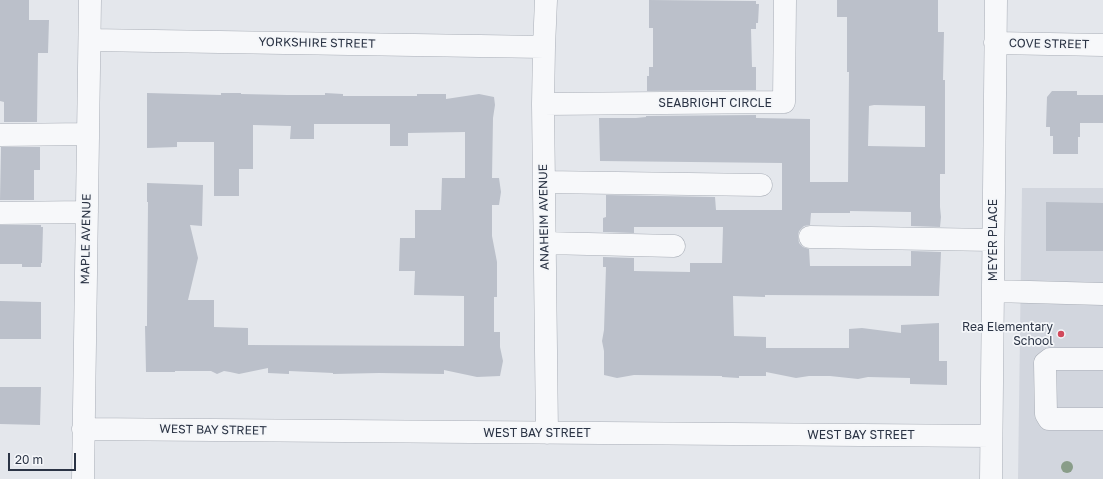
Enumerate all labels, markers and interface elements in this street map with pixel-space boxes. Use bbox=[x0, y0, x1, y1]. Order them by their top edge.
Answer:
street label: YORKSHIRE STREET bbox=[258, 35, 376, 51]
street label: COVE STREET bbox=[1009, 36, 1089, 52]
street label: SEABRIGHT CIRCLE bbox=[658, 96, 772, 110]
street label: ANAHEIM AVENUE bbox=[536, 164, 552, 270]
street label: MAPLE AVENUE bbox=[78, 193, 94, 285]
street label: MEYER PLACE bbox=[986, 199, 1000, 281]
place label: Rea Elementary School bbox=[962, 320, 1053, 348]
marker: Rea Elementary School bbox=[1056, 329, 1066, 339]
street label: WEST BAY STREET bbox=[159, 422, 267, 438]
street label: WEST BAY STREET bbox=[483, 426, 591, 440]
street label: WEST BAY STREET bbox=[807, 428, 915, 442]
scale bar bbox=[10, 445, 78, 471]
text: 20 m bbox=[15, 452, 43, 467]

